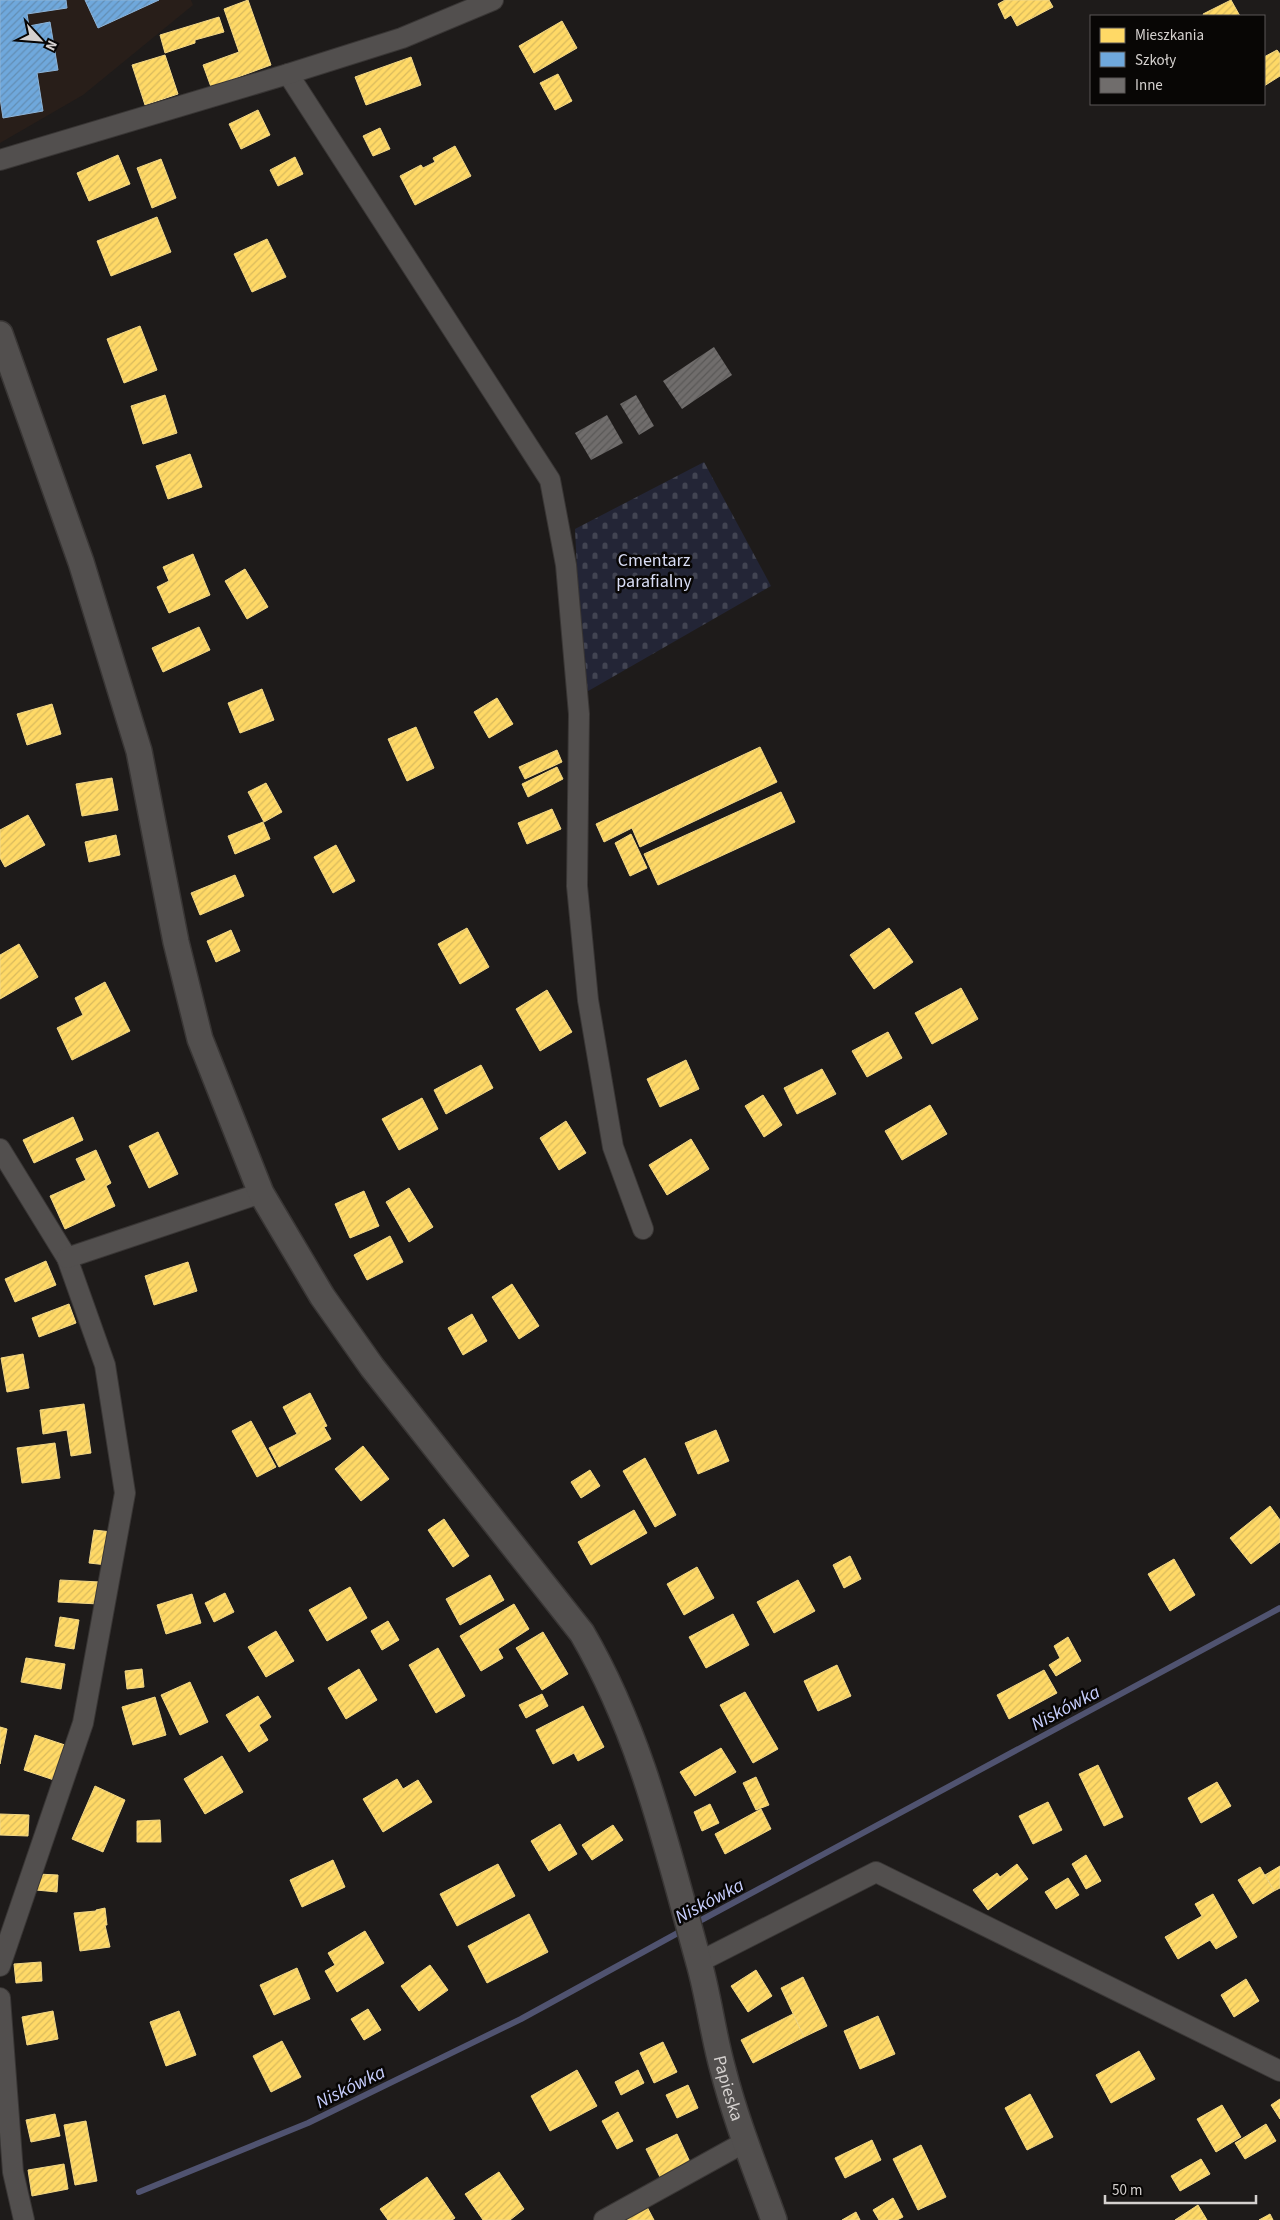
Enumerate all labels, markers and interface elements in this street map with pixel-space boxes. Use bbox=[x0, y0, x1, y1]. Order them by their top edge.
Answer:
north arrow bbox=[15, 15, 65, 65]
legend bbox=[1090, 15, 1265, 105]
text: Mieszkania bbox=[1135, 25, 1204, 46]
text: N bbox=[40, 37, 62, 54]
text: Szkoły bbox=[1135, 50, 1176, 71]
text: Inne bbox=[1135, 75, 1163, 96]
park label: Cmentarz parafialny bbox=[616, 548, 692, 594]
water label: Niskówka bbox=[1026, 1679, 1105, 1738]
water label: Niskówka bbox=[670, 1872, 749, 1931]
street label: Papieska bbox=[707, 2053, 749, 2124]
water label: Niskówka bbox=[311, 2059, 390, 2116]
scale bar bbox=[1105, 2172, 1256, 2204]
text: 50 m bbox=[1112, 2180, 1142, 2201]

